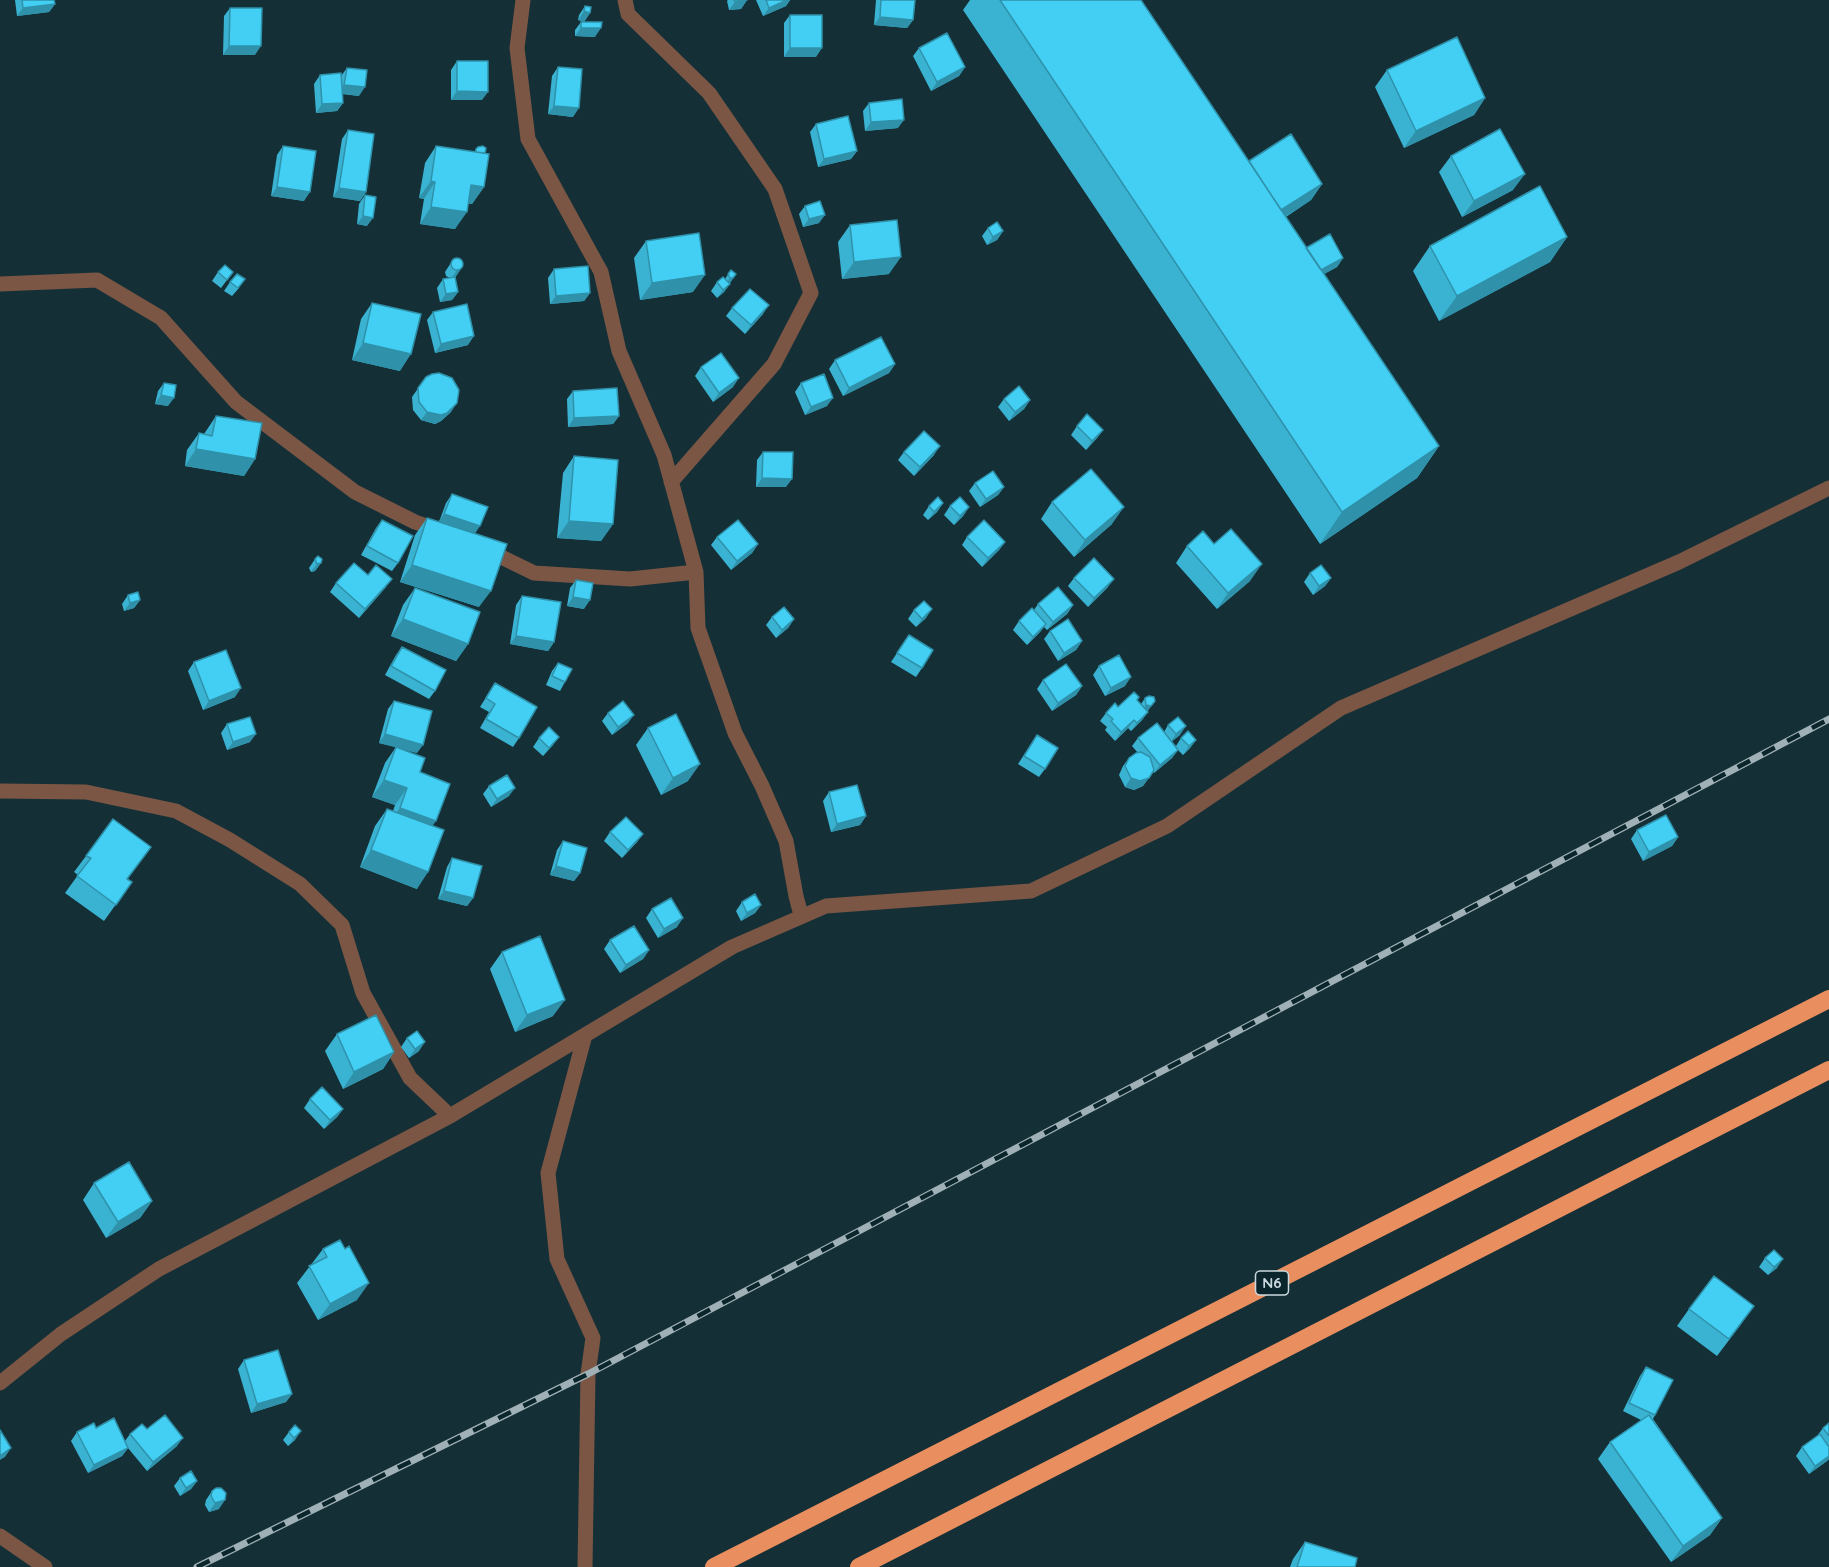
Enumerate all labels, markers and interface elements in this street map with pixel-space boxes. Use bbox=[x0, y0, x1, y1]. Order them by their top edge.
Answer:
road number: N6 bbox=[1256, 1271, 1288, 1295]

